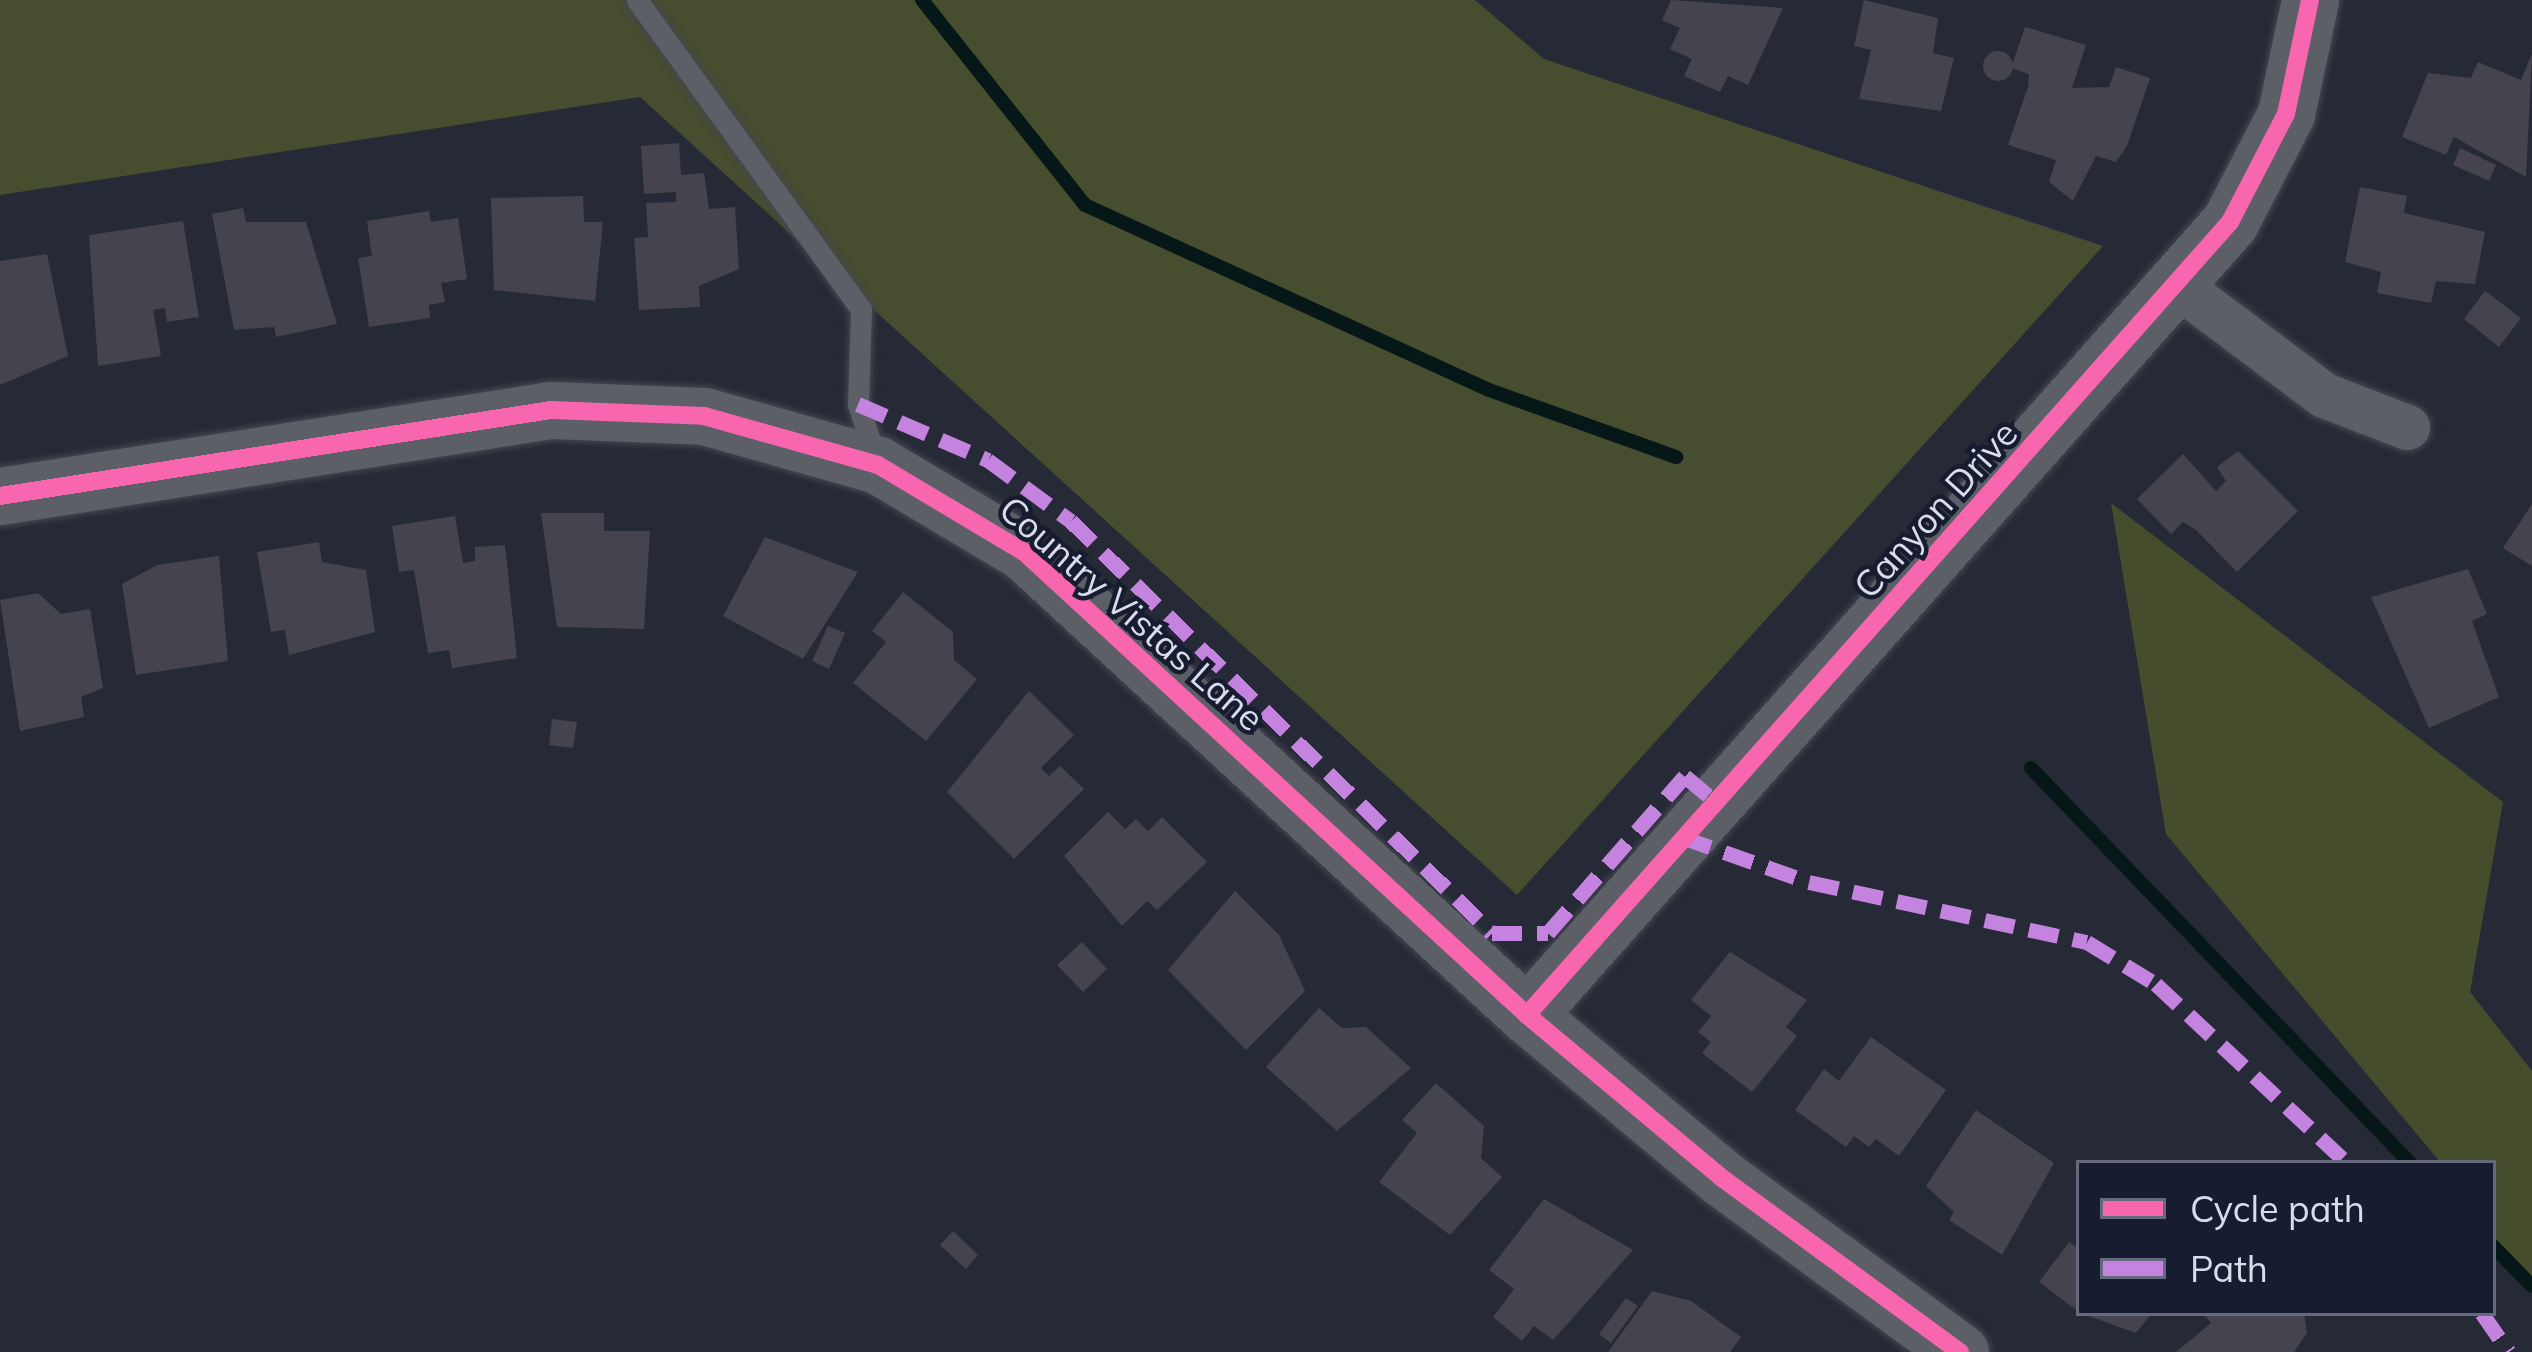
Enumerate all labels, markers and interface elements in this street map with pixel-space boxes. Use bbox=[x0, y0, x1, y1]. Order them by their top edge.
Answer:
street label: Canyon Drive bbox=[1844, 412, 2026, 606]
street label: Country Vistas Lane bbox=[991, 487, 1273, 739]
legend bbox=[2076, 1160, 2496, 1316]
text: Cycle path bbox=[2190, 1186, 2365, 1231]
text: Path bbox=[2190, 1246, 2268, 1291]

